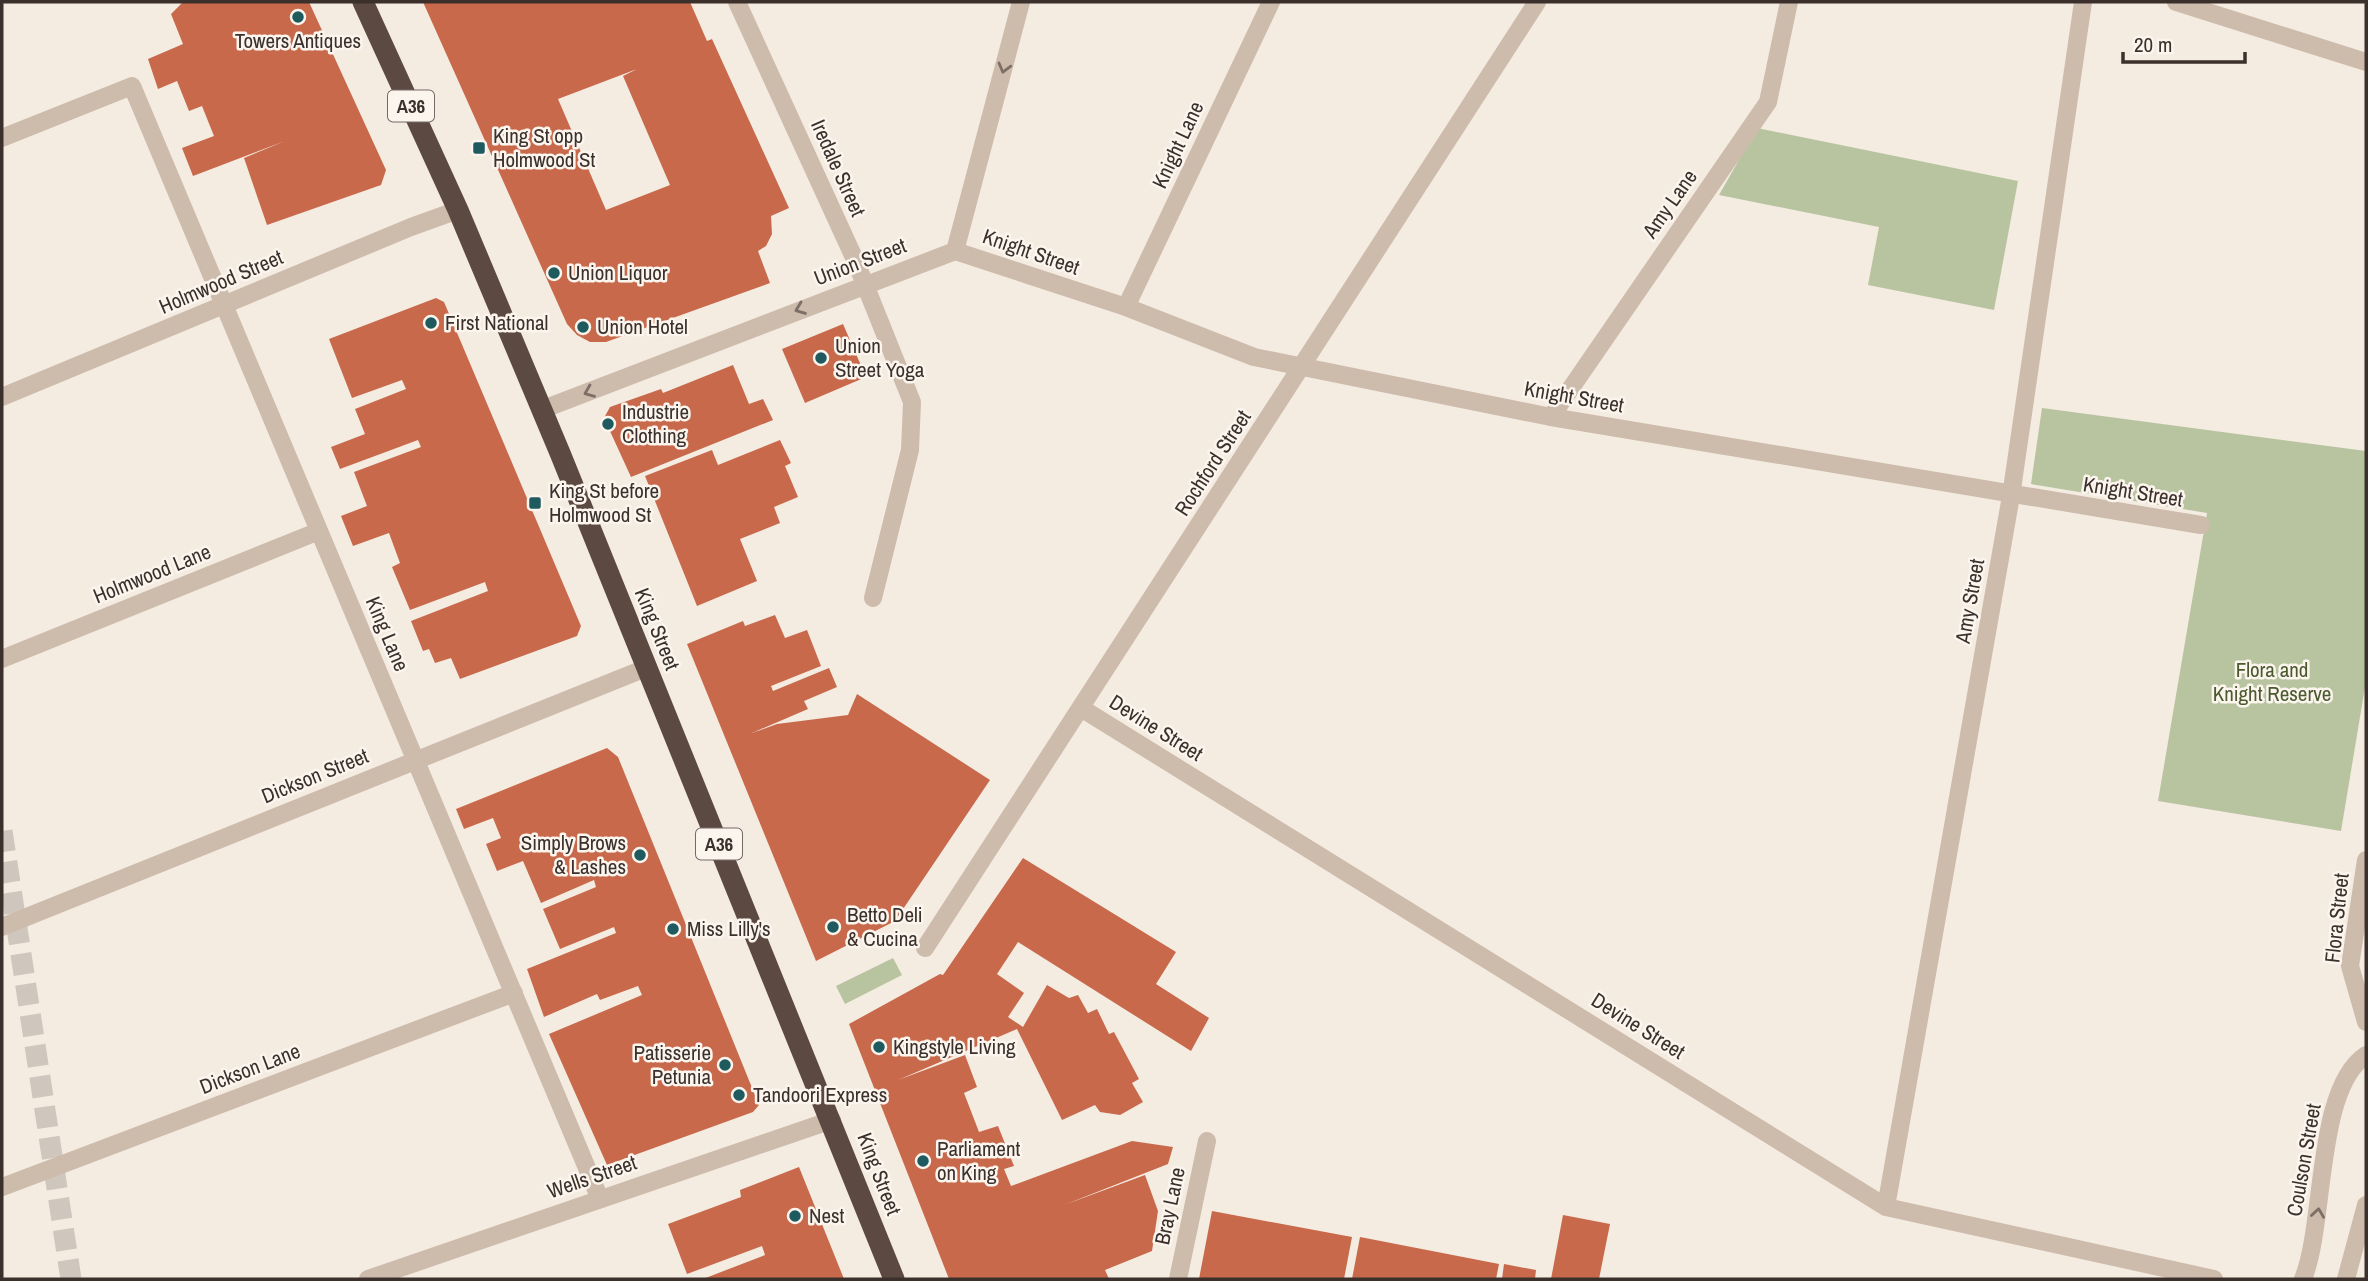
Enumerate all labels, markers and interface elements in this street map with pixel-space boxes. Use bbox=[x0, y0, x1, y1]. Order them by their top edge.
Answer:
marker: Towers Antiques bbox=[290, 9, 306, 25]
scale bar bbox=[2123, 21, 2246, 65]
place label: Towers Antiques bbox=[235, 26, 361, 55]
text: 20 m bbox=[2134, 30, 2172, 59]
one-way arrow bbox=[998, 62, 1012, 74]
road number: A36 bbox=[388, 90, 434, 122]
street label: Knight Lane bbox=[1145, 97, 1210, 193]
street label: Iredale Street bbox=[804, 115, 873, 221]
place label: King St opp Holmwood St bbox=[493, 121, 596, 174]
marker: King St opp Holmwood St bbox=[471, 140, 487, 156]
street label: Amy Lane bbox=[1635, 164, 1704, 245]
street label: Knight Street bbox=[979, 221, 1084, 282]
street label: Union Street bbox=[809, 231, 910, 292]
street label: Holmwood Street bbox=[154, 242, 287, 321]
place label: Union Liquor bbox=[568, 258, 668, 287]
marker: Union Liquor bbox=[546, 265, 562, 281]
one-way arrow bbox=[795, 300, 807, 314]
place label: First National bbox=[445, 308, 548, 337]
place label: Union Hotel bbox=[597, 312, 688, 341]
marker: First National bbox=[423, 315, 439, 331]
marker: Union Hotel bbox=[575, 319, 591, 335]
place label: Union Street Yoga bbox=[835, 331, 925, 384]
marker: Union Street Yoga bbox=[813, 350, 829, 366]
street label: Knight Street bbox=[1522, 373, 1626, 420]
one-way arrow bbox=[583, 383, 595, 397]
place label: Industrie Clothing bbox=[622, 397, 689, 450]
street label: Rochford Street bbox=[1168, 404, 1258, 521]
marker: Industrie Clothing bbox=[600, 416, 616, 432]
street label: Knight Street bbox=[2081, 469, 2185, 514]
place label: King St before Holmwood St bbox=[549, 476, 659, 529]
marker: King St before Holmwood St bbox=[527, 495, 543, 511]
street label: Holmwood Lane bbox=[89, 537, 215, 610]
street label: Amy Street bbox=[1948, 556, 1991, 646]
street label: King Street bbox=[628, 583, 687, 674]
street label: King Lane bbox=[359, 592, 416, 676]
park label: Flora and Knight Reserve bbox=[2213, 655, 2331, 708]
street label: Devine Street bbox=[1104, 687, 1209, 768]
street label: Dickson Street bbox=[257, 741, 373, 810]
place label: Simply Brows & Lashes bbox=[521, 828, 626, 881]
road number: A36 bbox=[696, 828, 742, 860]
marker: Simply Brows & Lashes bbox=[632, 847, 648, 863]
street label: Flora Street bbox=[2317, 871, 2356, 964]
place label: Betto Deli & Cucina bbox=[847, 900, 923, 953]
place label: Miss Lilly's bbox=[687, 914, 771, 943]
marker: Betto Deli & Cucina bbox=[825, 919, 841, 935]
marker: Miss Lilly's bbox=[665, 921, 681, 937]
street label: Devine Street bbox=[1586, 985, 1691, 1066]
place label: Kingstyle Living bbox=[893, 1032, 1016, 1061]
street label: Dickson Lane bbox=[195, 1036, 304, 1101]
place label: Patisserie Petunia bbox=[633, 1038, 711, 1091]
marker: Kingstyle Living bbox=[871, 1039, 887, 1055]
marker: Patisserie Petunia bbox=[717, 1057, 733, 1073]
place label: Tandoori Express bbox=[753, 1080, 887, 1109]
marker: Tandoori Express bbox=[731, 1087, 747, 1103]
street label: Coulson Street bbox=[2279, 1101, 2328, 1219]
street label: King Street bbox=[850, 1128, 909, 1219]
place label: Parliament on King bbox=[937, 1134, 1020, 1187]
street label: Wells Street bbox=[543, 1148, 640, 1205]
marker: Parliament on King bbox=[915, 1153, 931, 1169]
street label: Bray Lane bbox=[1147, 1164, 1192, 1247]
place label: Nest bbox=[809, 1201, 845, 1230]
one-way arrow bbox=[2310, 1207, 2325, 1219]
marker: Nest bbox=[787, 1208, 803, 1224]

